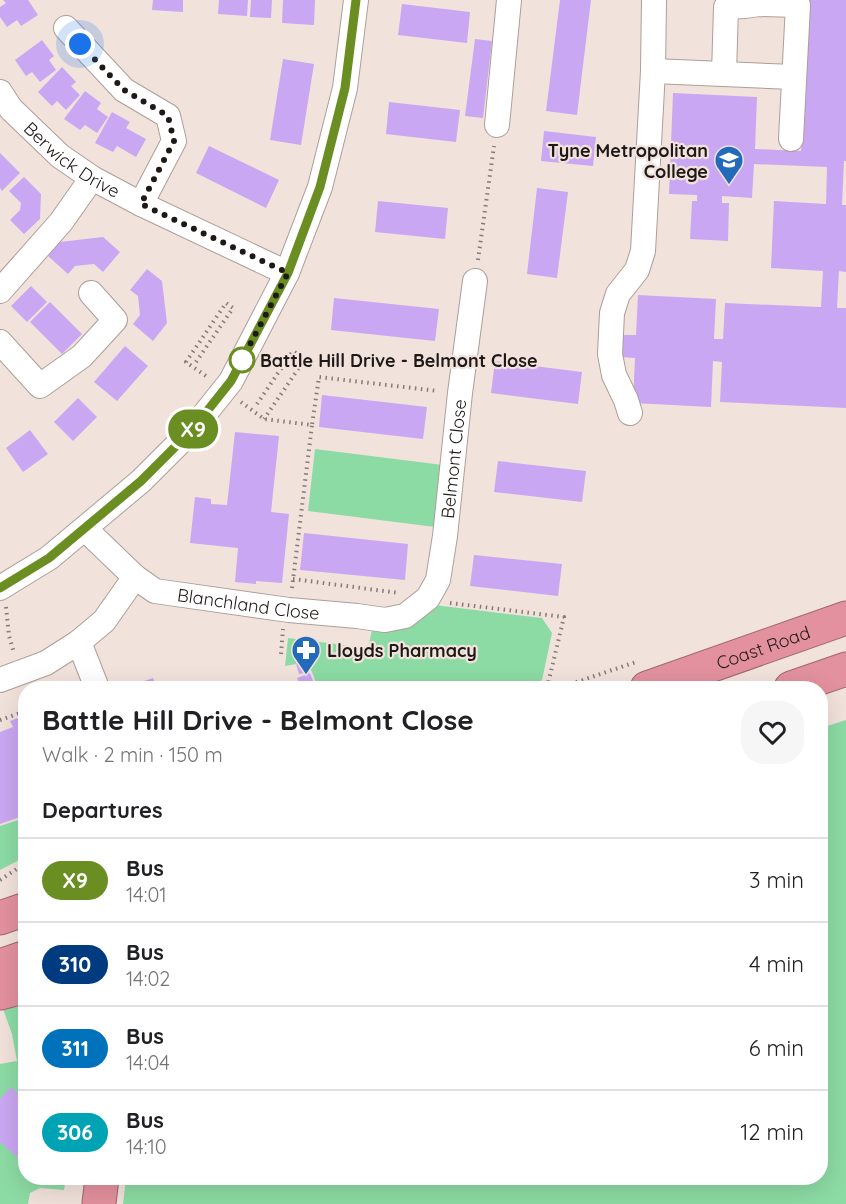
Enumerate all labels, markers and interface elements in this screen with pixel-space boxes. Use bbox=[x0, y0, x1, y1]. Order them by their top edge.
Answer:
your location bbox=[65, 29, 95, 59]
street label: Berwick Drive bbox=[19, 116, 124, 202]
place label: Tyne Metropolitan College bbox=[548, 139, 708, 183]
school or university icon: Tyne Metropolitan College bbox=[713, 144, 745, 186]
marker: Battle Hill Drive - Belmont Close bbox=[229, 347, 255, 373]
place label: Battle Hill Drive - Belmont Close bbox=[260, 349, 538, 372]
street label: Belmont Close bbox=[435, 398, 471, 520]
line badge: X9 bbox=[166, 410, 220, 448]
text: X9 bbox=[180, 416, 206, 442]
street label: Blanchland Close bbox=[176, 583, 320, 624]
street label: Coast Road bbox=[713, 620, 813, 674]
pharmacy icon: Lloyds Pharmacy bbox=[290, 634, 322, 676]
place label: Lloyds Pharmacy bbox=[327, 639, 477, 662]
button: heart bbox=[741, 701, 804, 764]
text: Battle Hill Drive - Belmont Close bbox=[42, 702, 474, 737]
text: Walk · 2 min · 150 m bbox=[42, 742, 223, 767]
text: Departures bbox=[42, 796, 163, 824]
text: Bus bbox=[126, 854, 164, 882]
text: 3 min bbox=[749, 866, 804, 894]
text: X9 bbox=[62, 867, 88, 893]
text: 14:01 bbox=[126, 882, 167, 907]
text: Bus bbox=[126, 938, 164, 966]
text: 4 min bbox=[749, 950, 804, 978]
text: 310 bbox=[59, 951, 91, 977]
text: 14:02 bbox=[126, 966, 170, 991]
text: Bus bbox=[126, 1022, 164, 1050]
text: 6 min bbox=[749, 1034, 804, 1062]
text: 311 bbox=[61, 1035, 89, 1061]
text: 14:04 bbox=[126, 1050, 170, 1075]
text: Bus bbox=[126, 1106, 164, 1134]
text: 12 min bbox=[740, 1118, 804, 1146]
text: 306 bbox=[57, 1119, 93, 1145]
text: 14:10 bbox=[126, 1134, 167, 1159]

